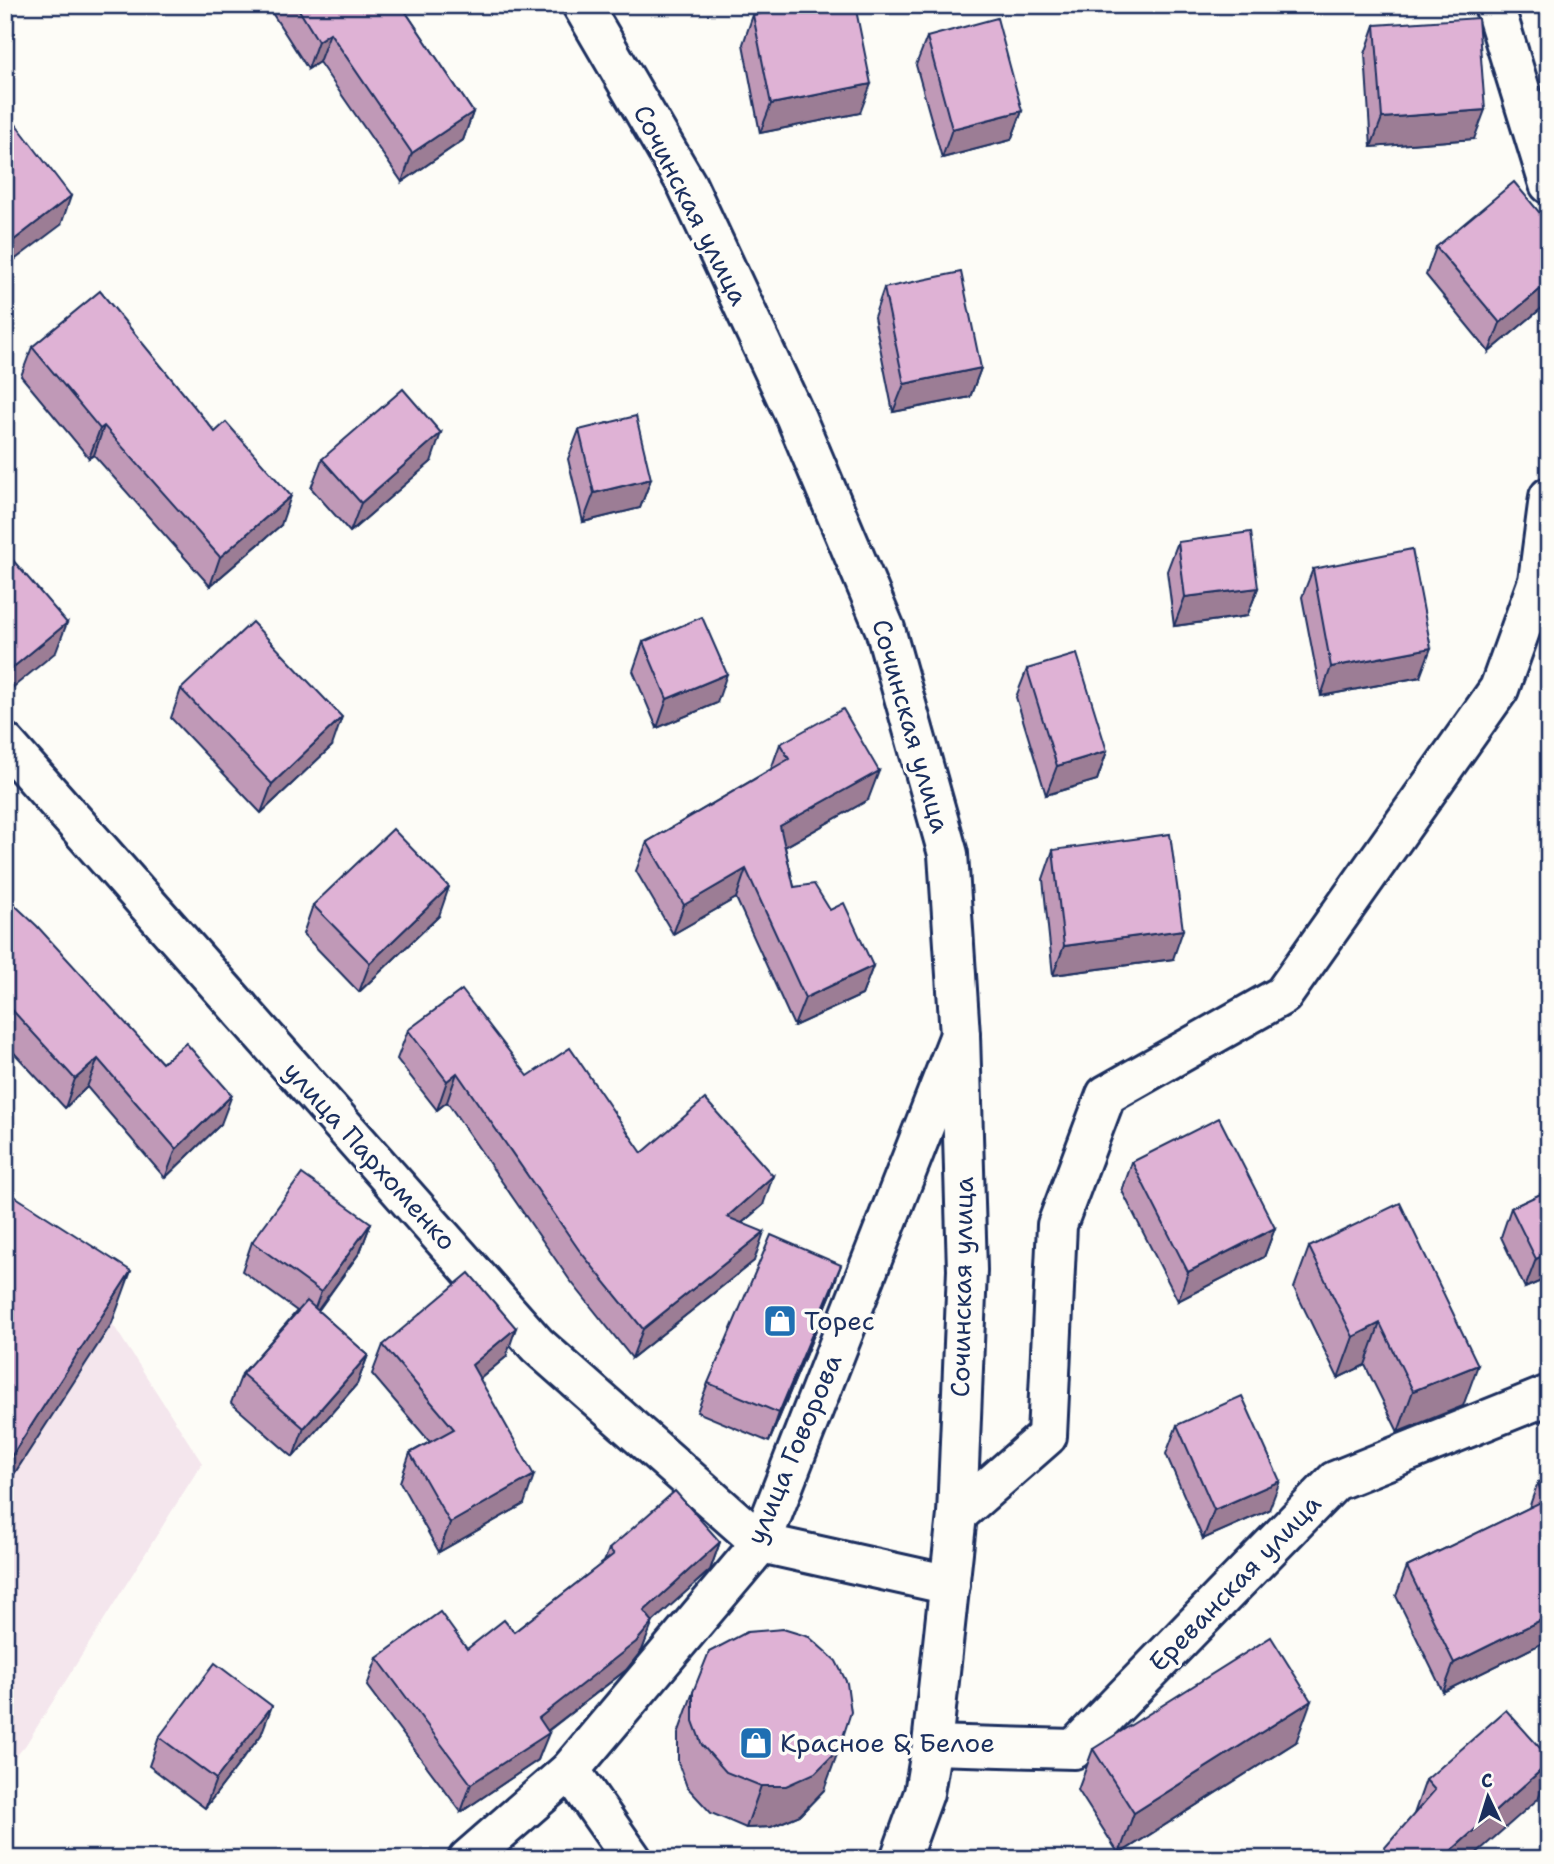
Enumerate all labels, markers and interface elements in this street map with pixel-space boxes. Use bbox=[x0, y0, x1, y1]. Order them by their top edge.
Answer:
street label: Сочинская улица bbox=[626, 98, 757, 311]
street label: Сочинская улица bbox=[864, 615, 959, 837]
street label: улица Пархоменко bbox=[276, 1054, 465, 1258]
street label: Сочинская улица bbox=[942, 1176, 981, 1398]
shop icon: Торес bbox=[761, 1302, 799, 1340]
place label: Торес bbox=[804, 1303, 875, 1338]
street label: улица Говорова bbox=[738, 1348, 849, 1549]
street label: Ереванская улица bbox=[1141, 1486, 1328, 1679]
shop icon: Красное & Белое bbox=[737, 1724, 775, 1762]
place label: Красное & Белое bbox=[780, 1725, 995, 1760]
north arrow bbox=[1452, 1762, 1522, 1832]
text: С bbox=[1480, 1768, 1494, 1793]

